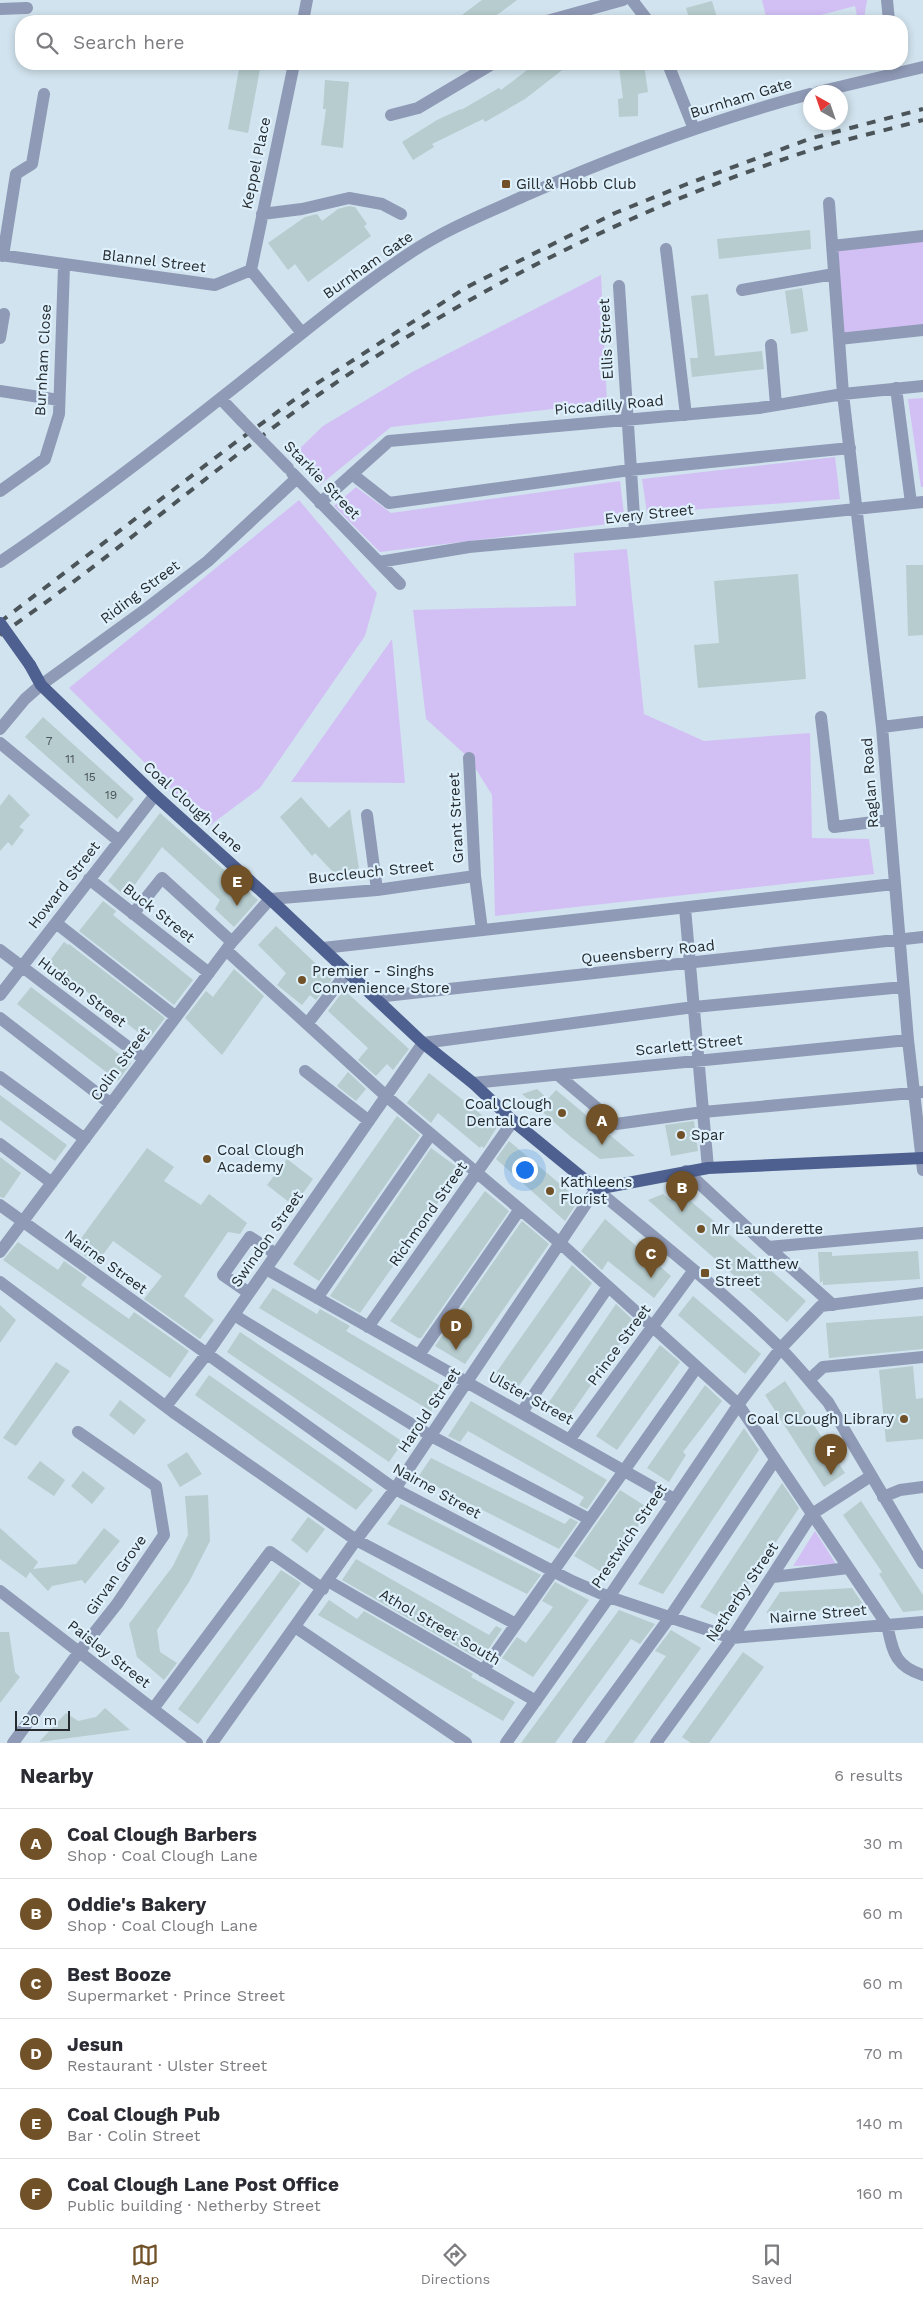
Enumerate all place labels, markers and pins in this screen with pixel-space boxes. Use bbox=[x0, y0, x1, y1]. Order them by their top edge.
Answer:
place label: Gill & Hobb Club bbox=[516, 175, 636, 193]
marker: Gill & Hobb Club bbox=[500, 178, 512, 190]
pin: E bbox=[221, 865, 253, 906]
place label: Premier - Singhs Convenience Store bbox=[312, 962, 450, 997]
marker: Premier - Singhs Convenience Store bbox=[296, 974, 308, 986]
place label: Coal Clough Dental Care bbox=[465, 1095, 552, 1130]
pin: A bbox=[586, 1104, 618, 1145]
marker: Coal Clough Dental Care bbox=[556, 1107, 568, 1119]
place label: Spar bbox=[691, 1126, 725, 1144]
marker: Spar bbox=[675, 1129, 687, 1141]
place label: Coal Clough Academy bbox=[217, 1141, 304, 1176]
marker: Coal Clough Academy bbox=[201, 1153, 213, 1165]
pin: B bbox=[666, 1171, 698, 1212]
place label: Kathleens Florist bbox=[560, 1173, 633, 1208]
marker: Kathleens Florist bbox=[544, 1185, 556, 1197]
place label: Mr Launderette bbox=[711, 1220, 823, 1238]
marker: Mr Launderette bbox=[695, 1223, 707, 1235]
pin: C bbox=[635, 1237, 667, 1278]
place label: St Matthew Street bbox=[715, 1255, 799, 1290]
marker: St Matthew Street bbox=[699, 1267, 711, 1279]
pin: D bbox=[440, 1309, 472, 1350]
place label: Coal CLough Library bbox=[747, 1410, 894, 1428]
marker: Coal CLough Library bbox=[898, 1413, 910, 1425]
pin: F bbox=[815, 1434, 847, 1475]

